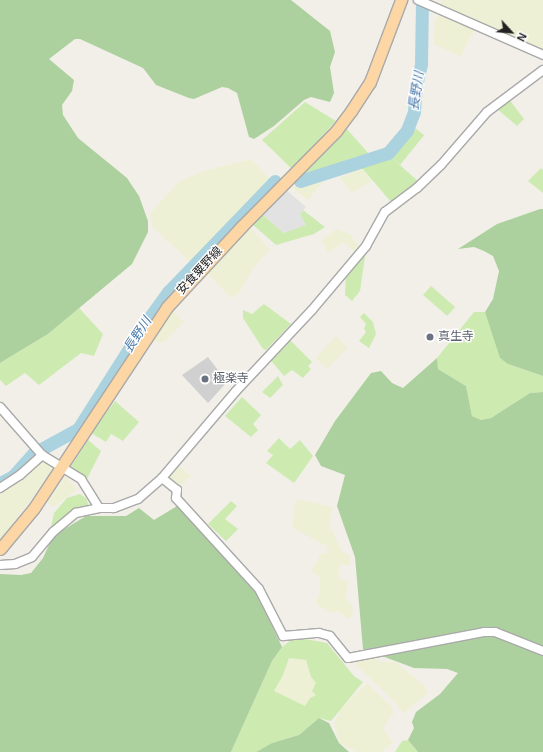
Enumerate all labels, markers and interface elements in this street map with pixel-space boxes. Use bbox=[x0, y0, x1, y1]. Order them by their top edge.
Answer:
north arrow bbox=[491, 12, 531, 52]
text: N bbox=[515, 31, 529, 43]
water label: 長野川 bbox=[406, 71, 428, 111]
street label: 安食粟野線 bbox=[174, 244, 226, 298]
water label: 長野川 bbox=[121, 314, 155, 356]
place label: 真生寺 bbox=[438, 330, 474, 344]
marker: 真生寺 bbox=[425, 332, 435, 342]
place label: 極楽寺 bbox=[213, 372, 249, 386]
marker: 極楽寺 bbox=[200, 374, 210, 384]

